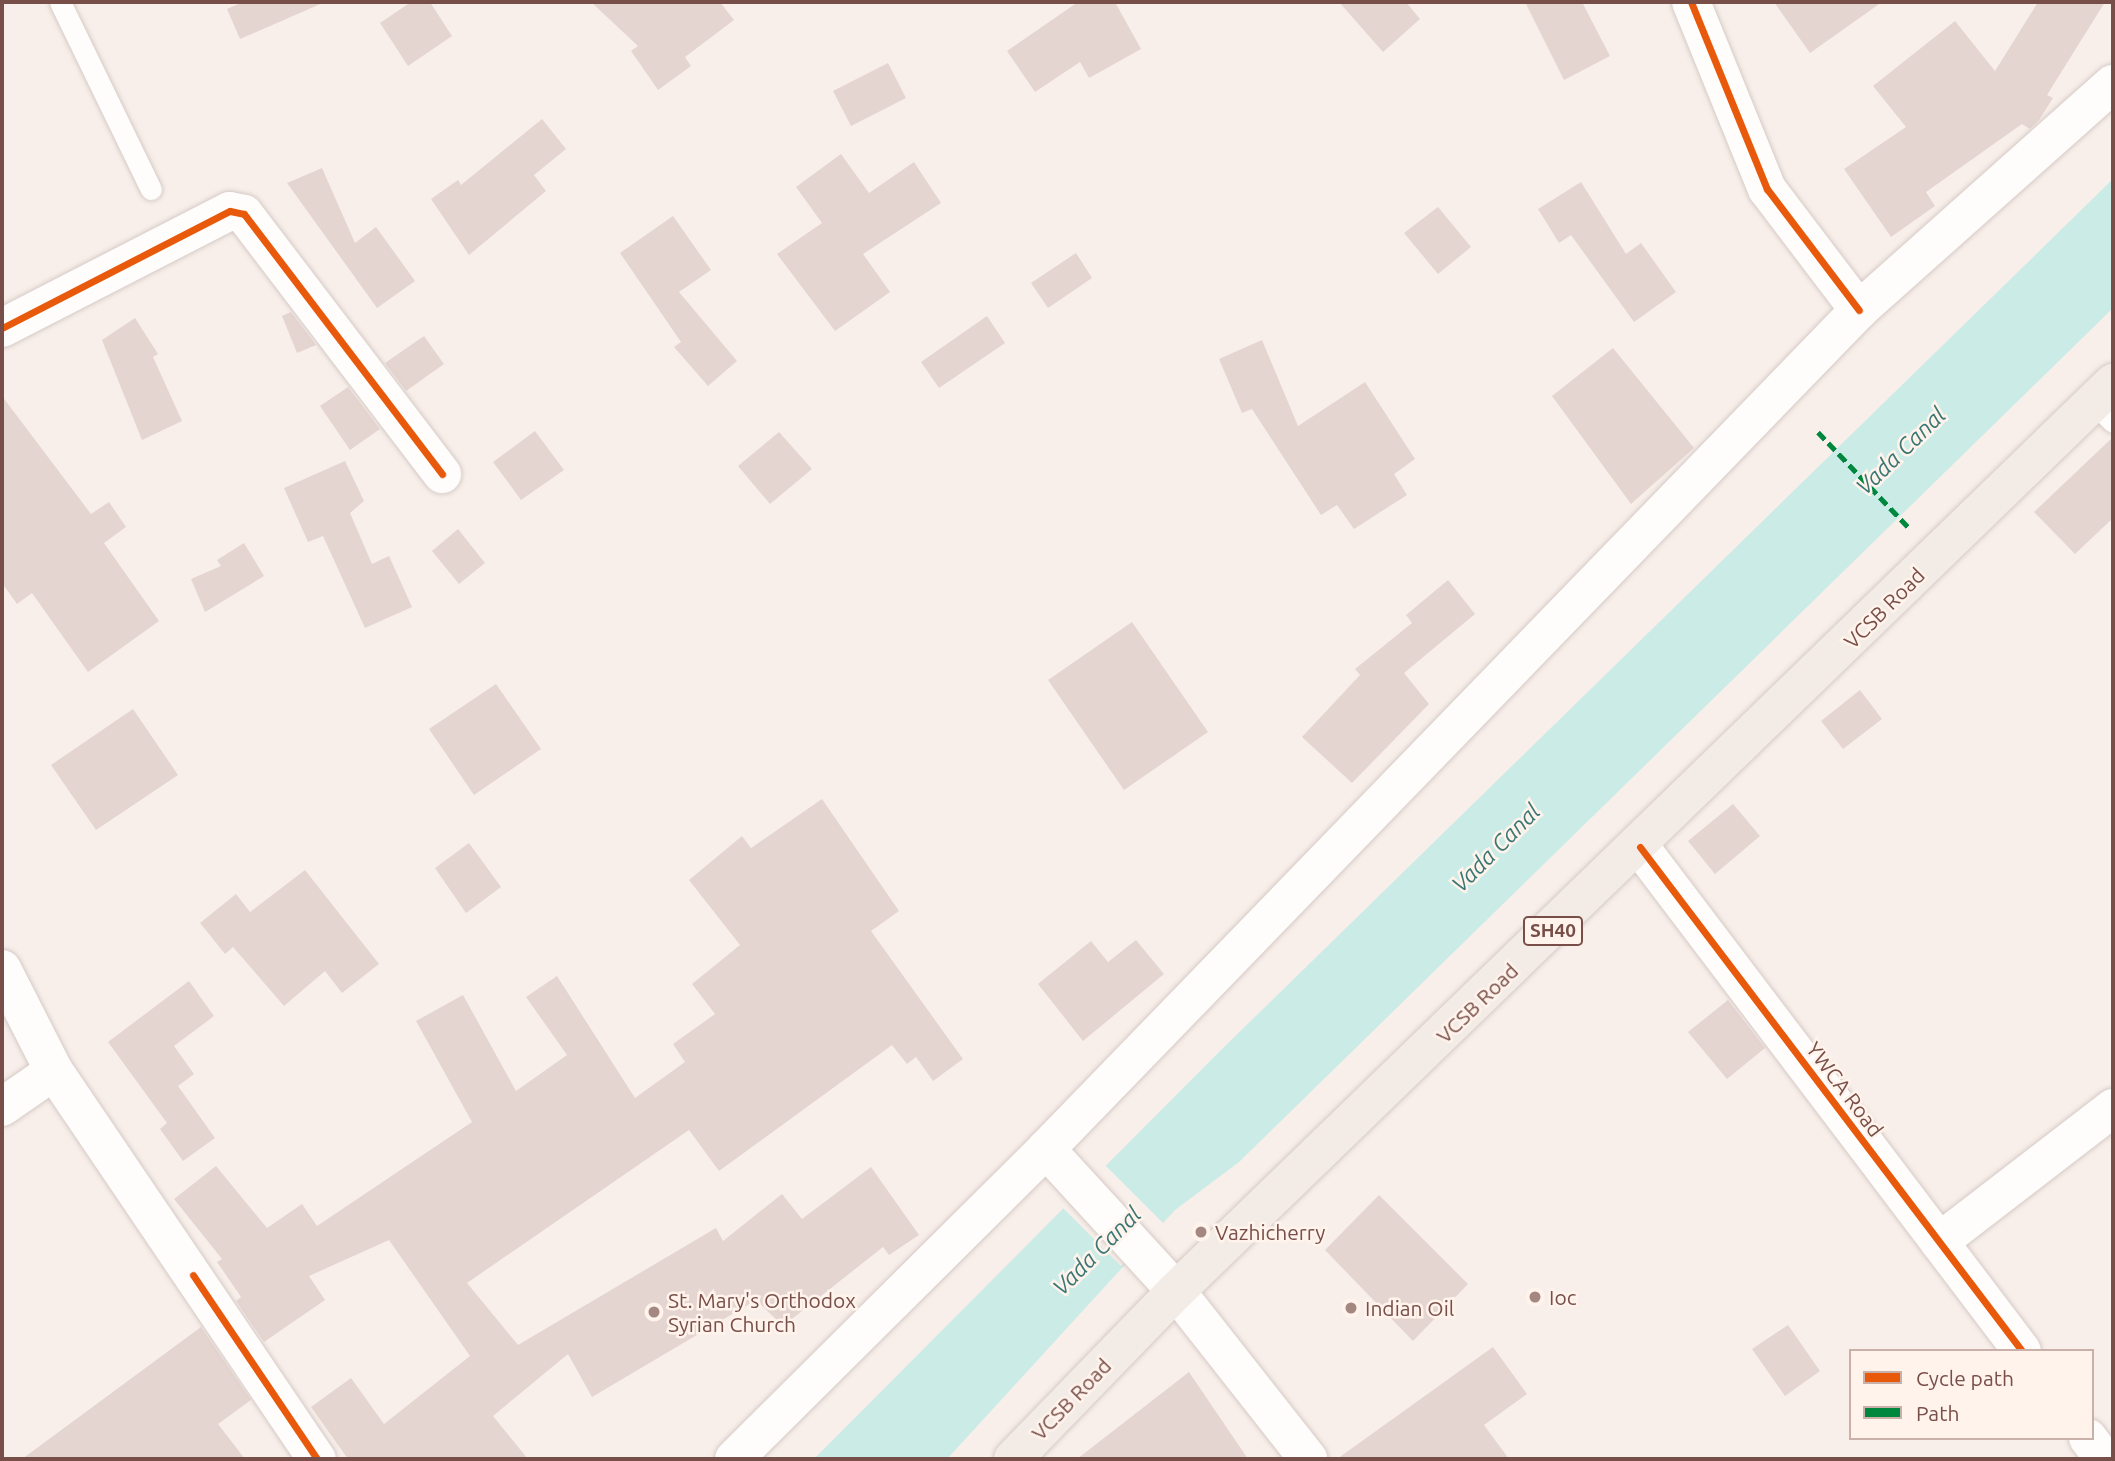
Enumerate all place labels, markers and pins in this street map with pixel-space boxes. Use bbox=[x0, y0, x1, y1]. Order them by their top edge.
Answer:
place label: Vazhicherry bbox=[1215, 1219, 1325, 1245]
marker: Vazhicherry bbox=[1193, 1224, 1209, 1240]
place label: Ioc bbox=[1549, 1284, 1576, 1310]
place label: St. Mary's Orthodox Syrian Church bbox=[668, 1287, 856, 1337]
marker: Ioc bbox=[1527, 1289, 1543, 1305]
place label: Indian Oil bbox=[1365, 1295, 1454, 1321]
marker: Indian Oil bbox=[1343, 1300, 1359, 1316]
marker: St. Mary's Orthodox Syrian Church bbox=[646, 1304, 662, 1320]

